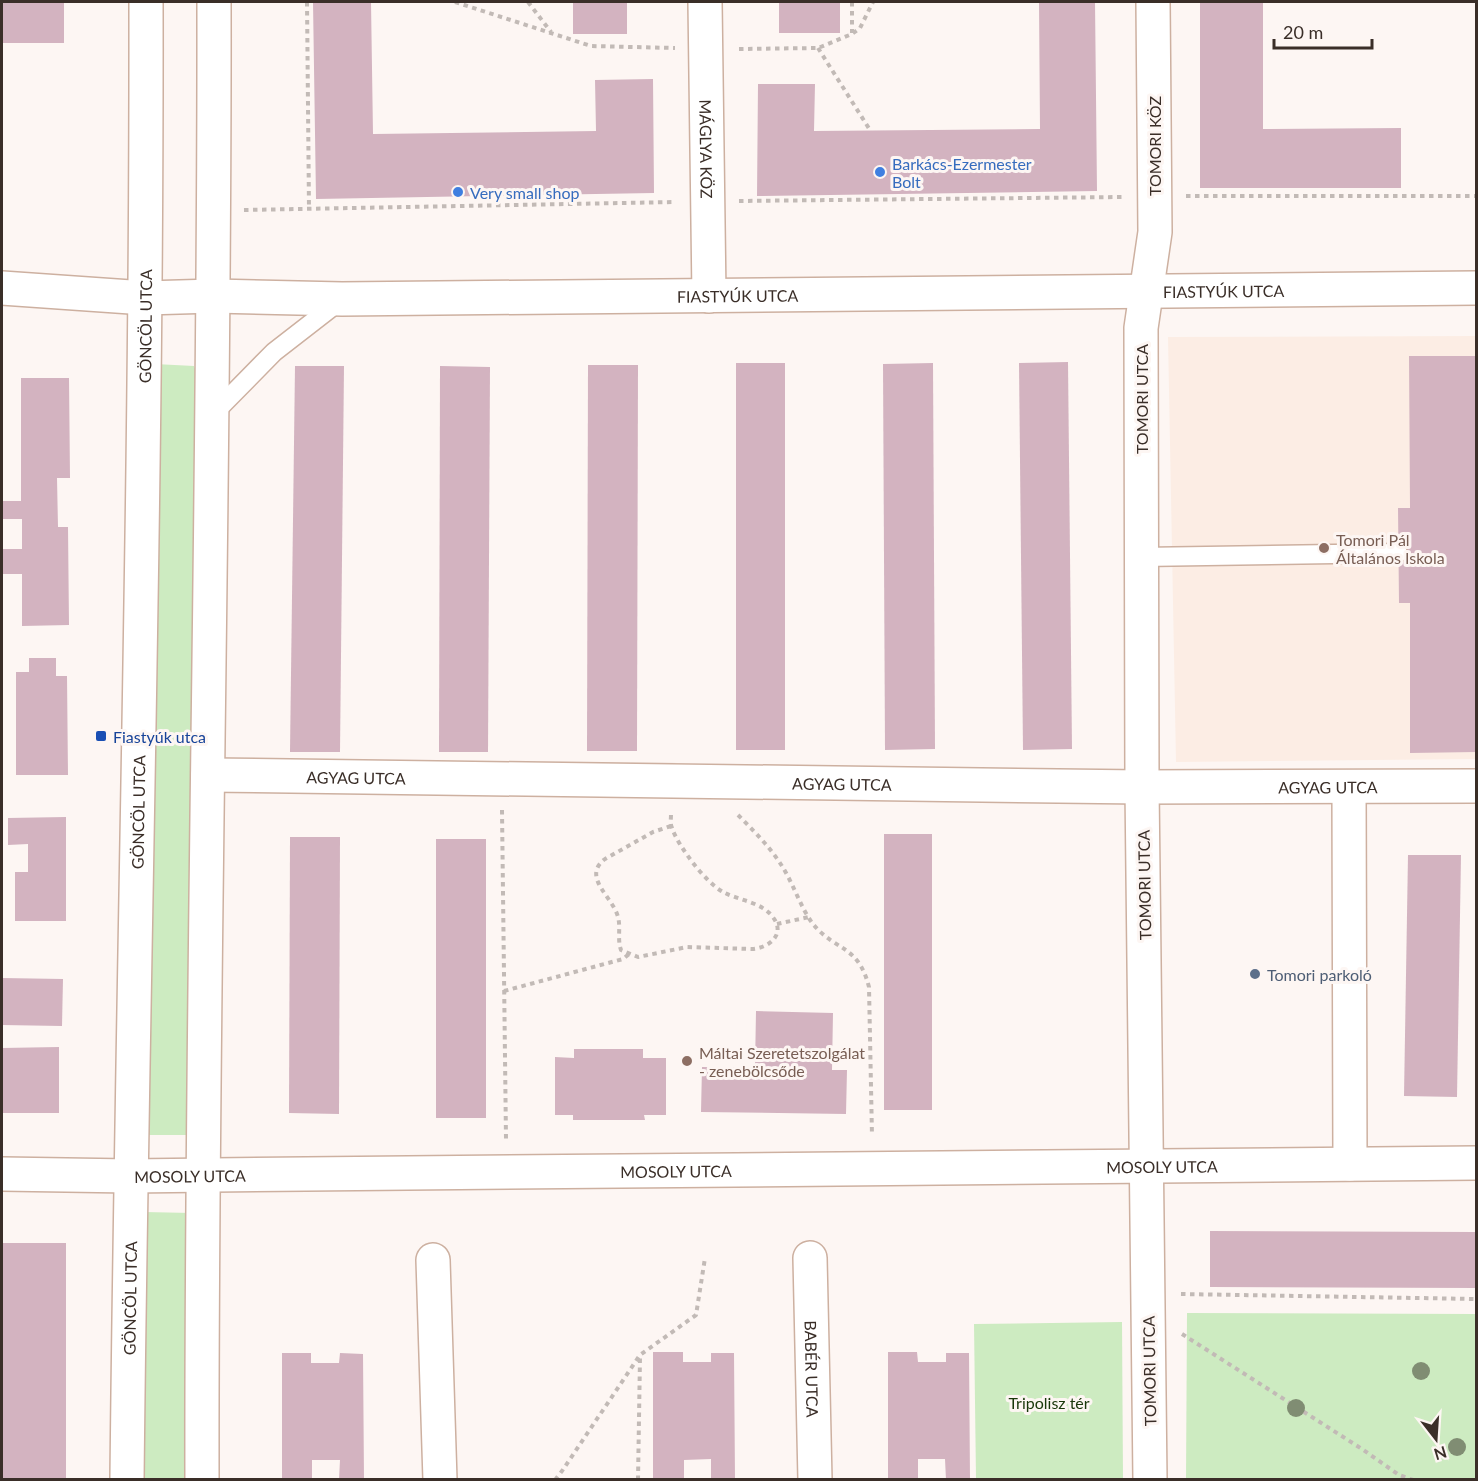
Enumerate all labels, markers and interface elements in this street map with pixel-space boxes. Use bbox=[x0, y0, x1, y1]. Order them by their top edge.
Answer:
scale bar bbox=[1274, 12, 1372, 50]
text: 20 m bbox=[1283, 21, 1323, 43]
street label: TOMORI KÖZ bbox=[1145, 96, 1164, 196]
street label: MÁGLYA KÖZ bbox=[697, 99, 717, 199]
place label: Barkács-Ezermester Bolt bbox=[892, 154, 1032, 191]
marker: Barkács-Ezermester Bolt bbox=[873, 165, 887, 179]
place label: Very small shop bbox=[470, 183, 579, 202]
marker: Very small shop bbox=[451, 185, 465, 199]
street label: GÖNCÖL UTCA bbox=[135, 269, 155, 383]
street label: FIASTYÚK UTCA bbox=[1163, 280, 1284, 301]
street label: FIASTYÚK UTCA bbox=[677, 285, 798, 305]
street label: TOMORI UTCA bbox=[1132, 344, 1151, 454]
place label: Tomori Pál Általános Iskola bbox=[1336, 530, 1445, 567]
marker: Tomori Pál Általános Iskola bbox=[1317, 541, 1331, 555]
place label: Fiastyúk utca bbox=[113, 727, 206, 746]
marker: Fiastyúk utca bbox=[94, 729, 108, 743]
street label: GÖNCÖL UTCA bbox=[127, 755, 148, 869]
street label: AGYAG UTCA bbox=[306, 767, 406, 787]
street label: AGYAG UTCA bbox=[792, 773, 892, 793]
street label: AGYAG UTCA bbox=[1278, 777, 1378, 796]
street label: TOMORI UTCA bbox=[1134, 830, 1154, 940]
place label: Tomori parkoló bbox=[1267, 965, 1372, 984]
marker: Tomori parkoló bbox=[1248, 967, 1262, 981]
place label: Máltai Szeretetszolgálat - zenebölcsőde bbox=[699, 1043, 865, 1080]
marker: Máltai Szeretetszolgálat - zenebölcsőde bbox=[680, 1054, 694, 1068]
street label: MOSOLY UTCA bbox=[1106, 1156, 1218, 1176]
street label: MOSOLY UTCA bbox=[620, 1160, 732, 1181]
street label: MOSOLY UTCA bbox=[134, 1165, 246, 1185]
street label: GÖNCÖL UTCA bbox=[119, 1241, 140, 1355]
street label: TOMORI UTCA bbox=[1139, 1316, 1159, 1426]
street label: BABÉR UTCA bbox=[802, 1320, 823, 1418]
park label: Tripolisz tér bbox=[1008, 1393, 1090, 1412]
north arrow bbox=[1406, 1409, 1466, 1469]
text: N bbox=[1432, 1443, 1449, 1465]

